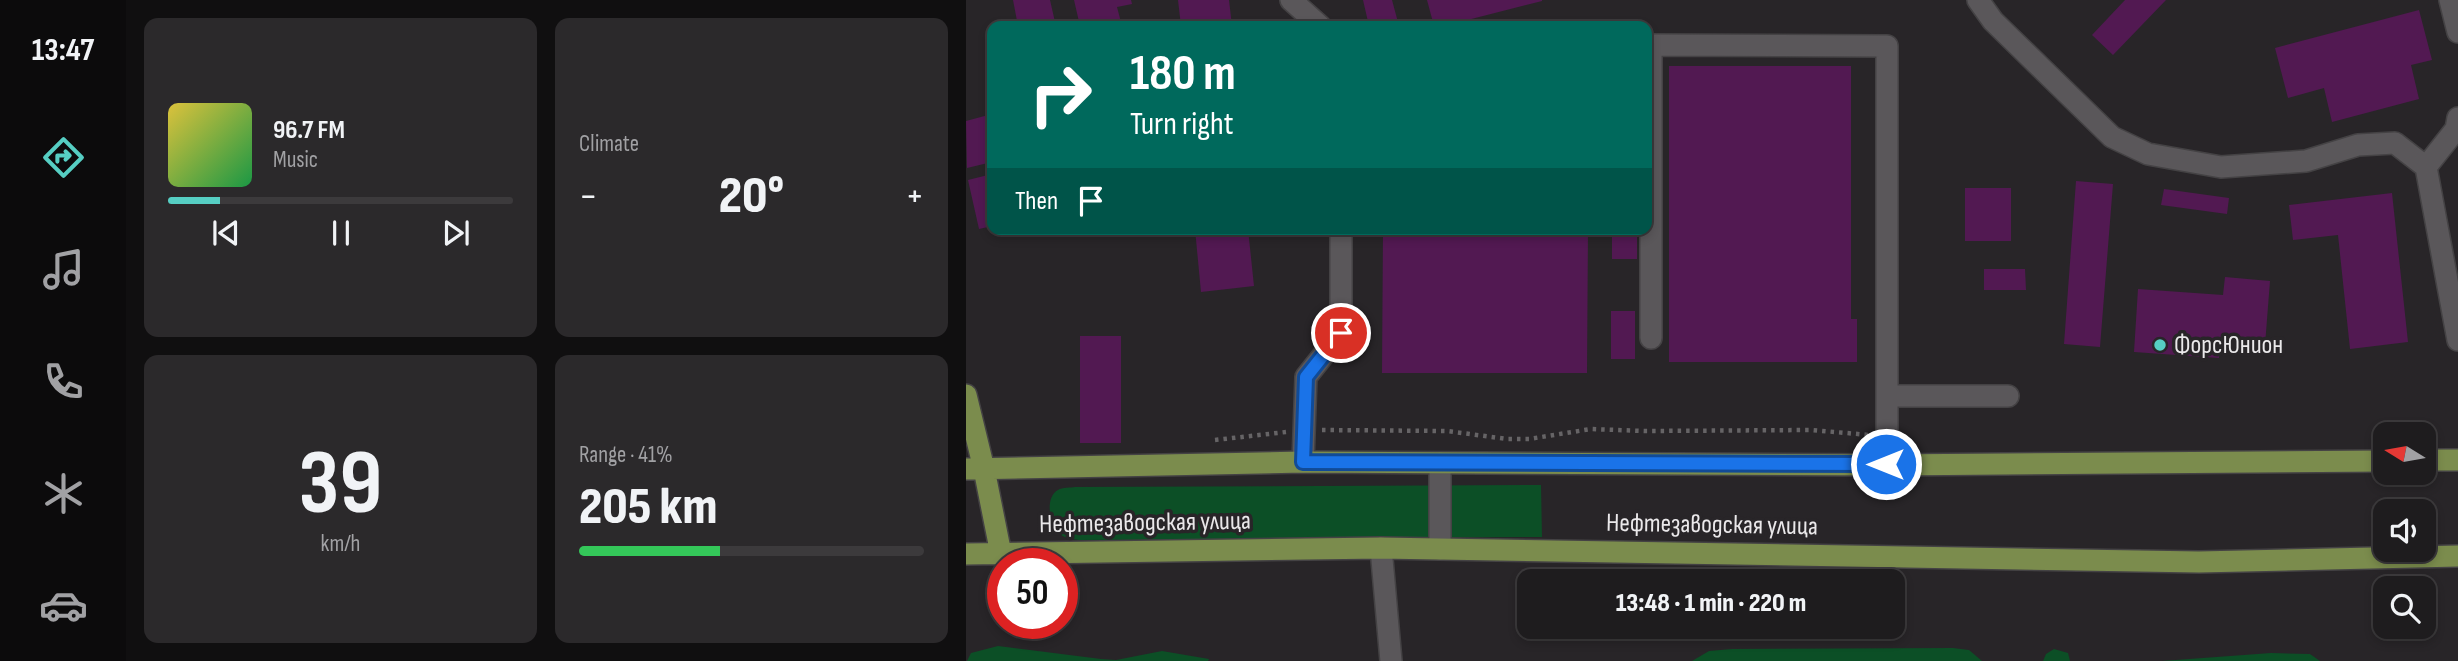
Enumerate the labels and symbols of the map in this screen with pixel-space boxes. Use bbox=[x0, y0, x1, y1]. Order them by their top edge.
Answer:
pin bbox=[1311, 303, 1371, 363]
place label: ФорсЮнион bbox=[2174, 330, 2283, 361]
marker: ФорсЮнион bbox=[2152, 337, 2168, 353]
north arrow bbox=[2373, 422, 2436, 485]
position arrow bbox=[1849, 427, 1923, 501]
street label: Нефтезаводская улица bbox=[1039, 506, 1251, 540]
street label: Нефтезаводская улица bbox=[1606, 508, 1818, 542]
speed limit sign: 50 bbox=[987, 548, 1078, 639]

